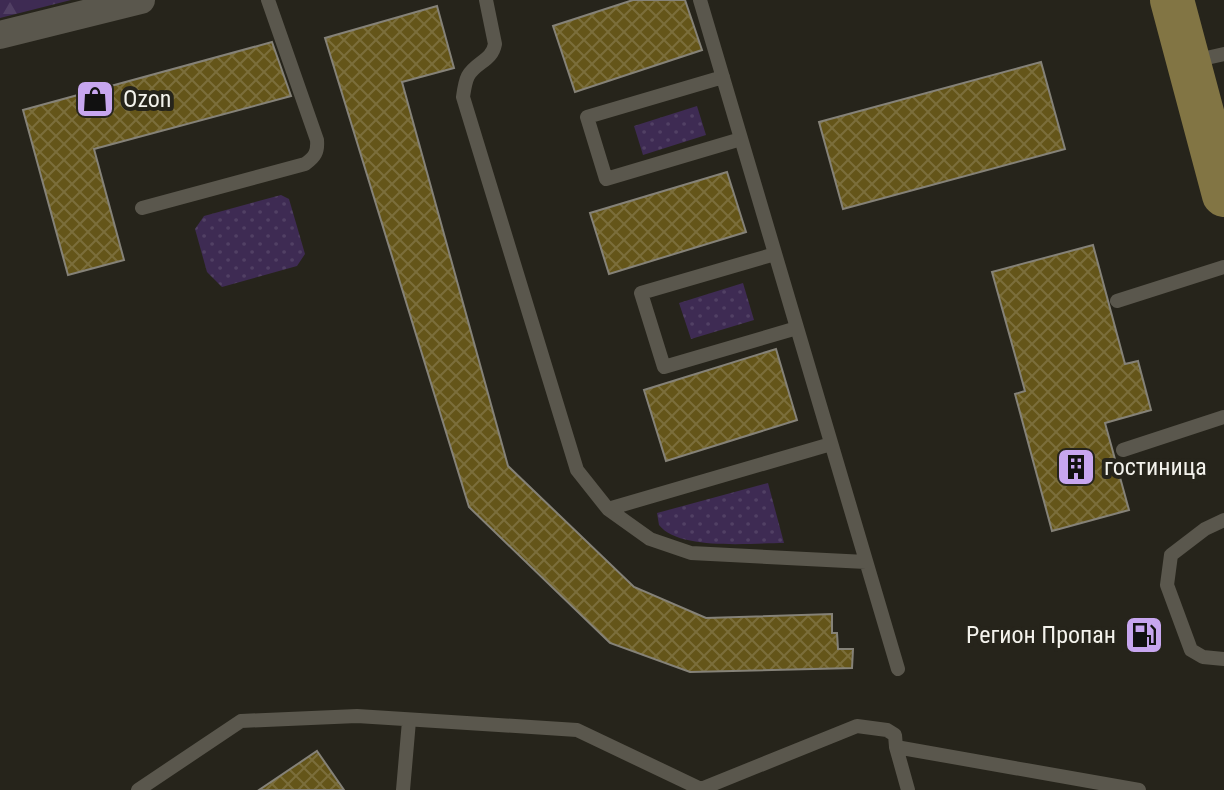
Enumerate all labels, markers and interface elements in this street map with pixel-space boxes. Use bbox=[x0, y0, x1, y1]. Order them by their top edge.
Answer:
shop icon: Ozon bbox=[74, 78, 116, 120]
place label: Ozon bbox=[123, 85, 171, 113]
building icon: гостиница bbox=[1055, 446, 1097, 488]
place label: гостиница bbox=[1104, 453, 1207, 481]
fuel station icon: Регион Пропан bbox=[1123, 614, 1165, 656]
place label: Регион Пропан bbox=[966, 621, 1116, 649]

